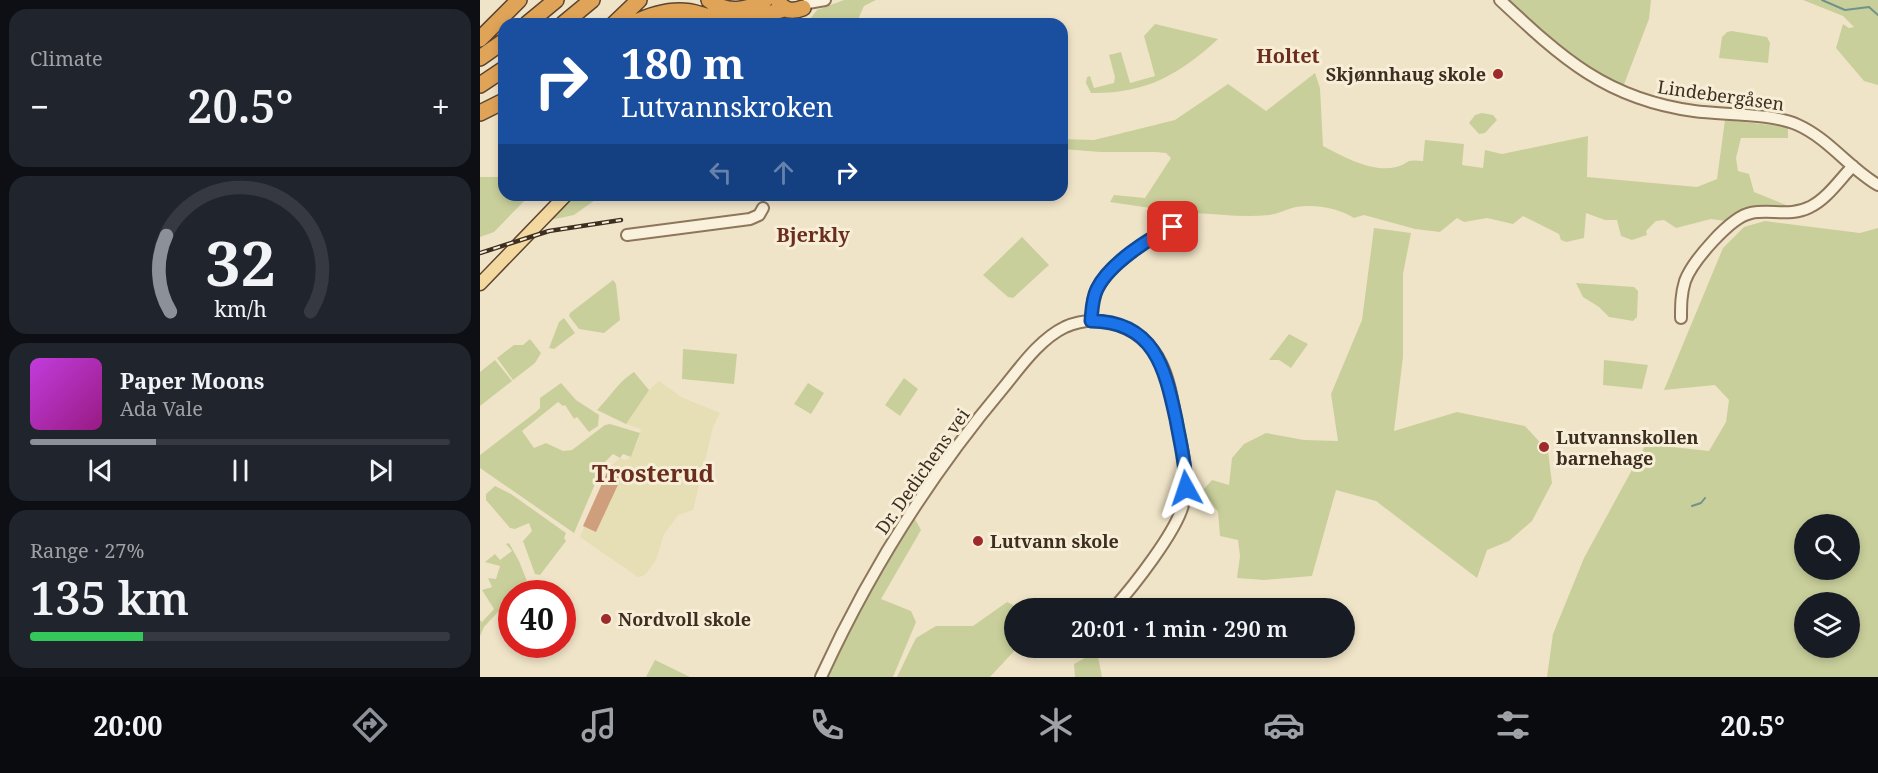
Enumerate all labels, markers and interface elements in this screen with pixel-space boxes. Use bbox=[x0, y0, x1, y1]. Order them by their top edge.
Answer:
text: 180 m bbox=[621, 34, 745, 91]
icon: right bbox=[522, 42, 600, 120]
district label: Holtet bbox=[1256, 42, 1320, 69]
text: Climate bbox=[30, 45, 103, 72]
place label: Skjønnhaug skole bbox=[1326, 62, 1486, 86]
marker: Skjønnhaug skole bbox=[1491, 67, 1505, 81]
street label: Lindebergåsen bbox=[1656, 74, 1786, 116]
text: 20.5° bbox=[187, 75, 294, 136]
text: − bbox=[30, 84, 49, 129]
text: + bbox=[432, 84, 450, 129]
text: Lutvannskroken bbox=[621, 88, 834, 125]
icon: left bbox=[704, 156, 737, 189]
icon: ahead bbox=[767, 156, 800, 189]
icon: right bbox=[830, 156, 863, 189]
pin bbox=[1147, 201, 1198, 252]
icon: arrive bbox=[1156, 210, 1189, 243]
text: 32 bbox=[205, 219, 275, 304]
district label: Bjerkly bbox=[776, 221, 850, 248]
text: km/h bbox=[214, 294, 267, 323]
text: Paper Moons bbox=[120, 365, 264, 395]
text: Ada Vale bbox=[120, 395, 203, 422]
street label: Dr. Dedichens vei bbox=[870, 403, 974, 539]
place label: Lutvannskollen barnehage bbox=[1556, 425, 1699, 470]
marker: Lutvannskollen barnehage bbox=[1537, 440, 1551, 454]
icon: previous bbox=[84, 454, 117, 487]
icon: pause bbox=[224, 454, 257, 487]
icon: next bbox=[364, 454, 397, 487]
district label: Trosterud bbox=[592, 456, 714, 489]
position arrow bbox=[1154, 456, 1218, 520]
map controls bbox=[1794, 514, 1860, 658]
button: search bbox=[1794, 514, 1860, 580]
place label: Lutvann skole bbox=[990, 529, 1119, 553]
marker: Lutvann skole bbox=[971, 534, 985, 548]
text: Range · 27% bbox=[30, 537, 144, 564]
text: 135 km bbox=[30, 567, 189, 628]
speed limit sign: 40 bbox=[498, 580, 576, 658]
button: layers bbox=[1794, 592, 1860, 658]
place label: Nordvoll skole bbox=[618, 607, 751, 631]
marker: Nordvoll skole bbox=[599, 612, 613, 626]
text: 20:01 · 1 min · 290 m bbox=[1071, 613, 1288, 643]
icon: directions bbox=[349, 704, 391, 746]
icon: music bbox=[578, 704, 620, 746]
icon: phone bbox=[806, 704, 848, 746]
icon: climate bbox=[1035, 704, 1077, 746]
icon: car bbox=[1263, 704, 1305, 746]
icon: filters bbox=[1492, 704, 1534, 746]
text: 20:00 bbox=[93, 707, 163, 744]
text: 20.5° bbox=[1720, 707, 1785, 744]

